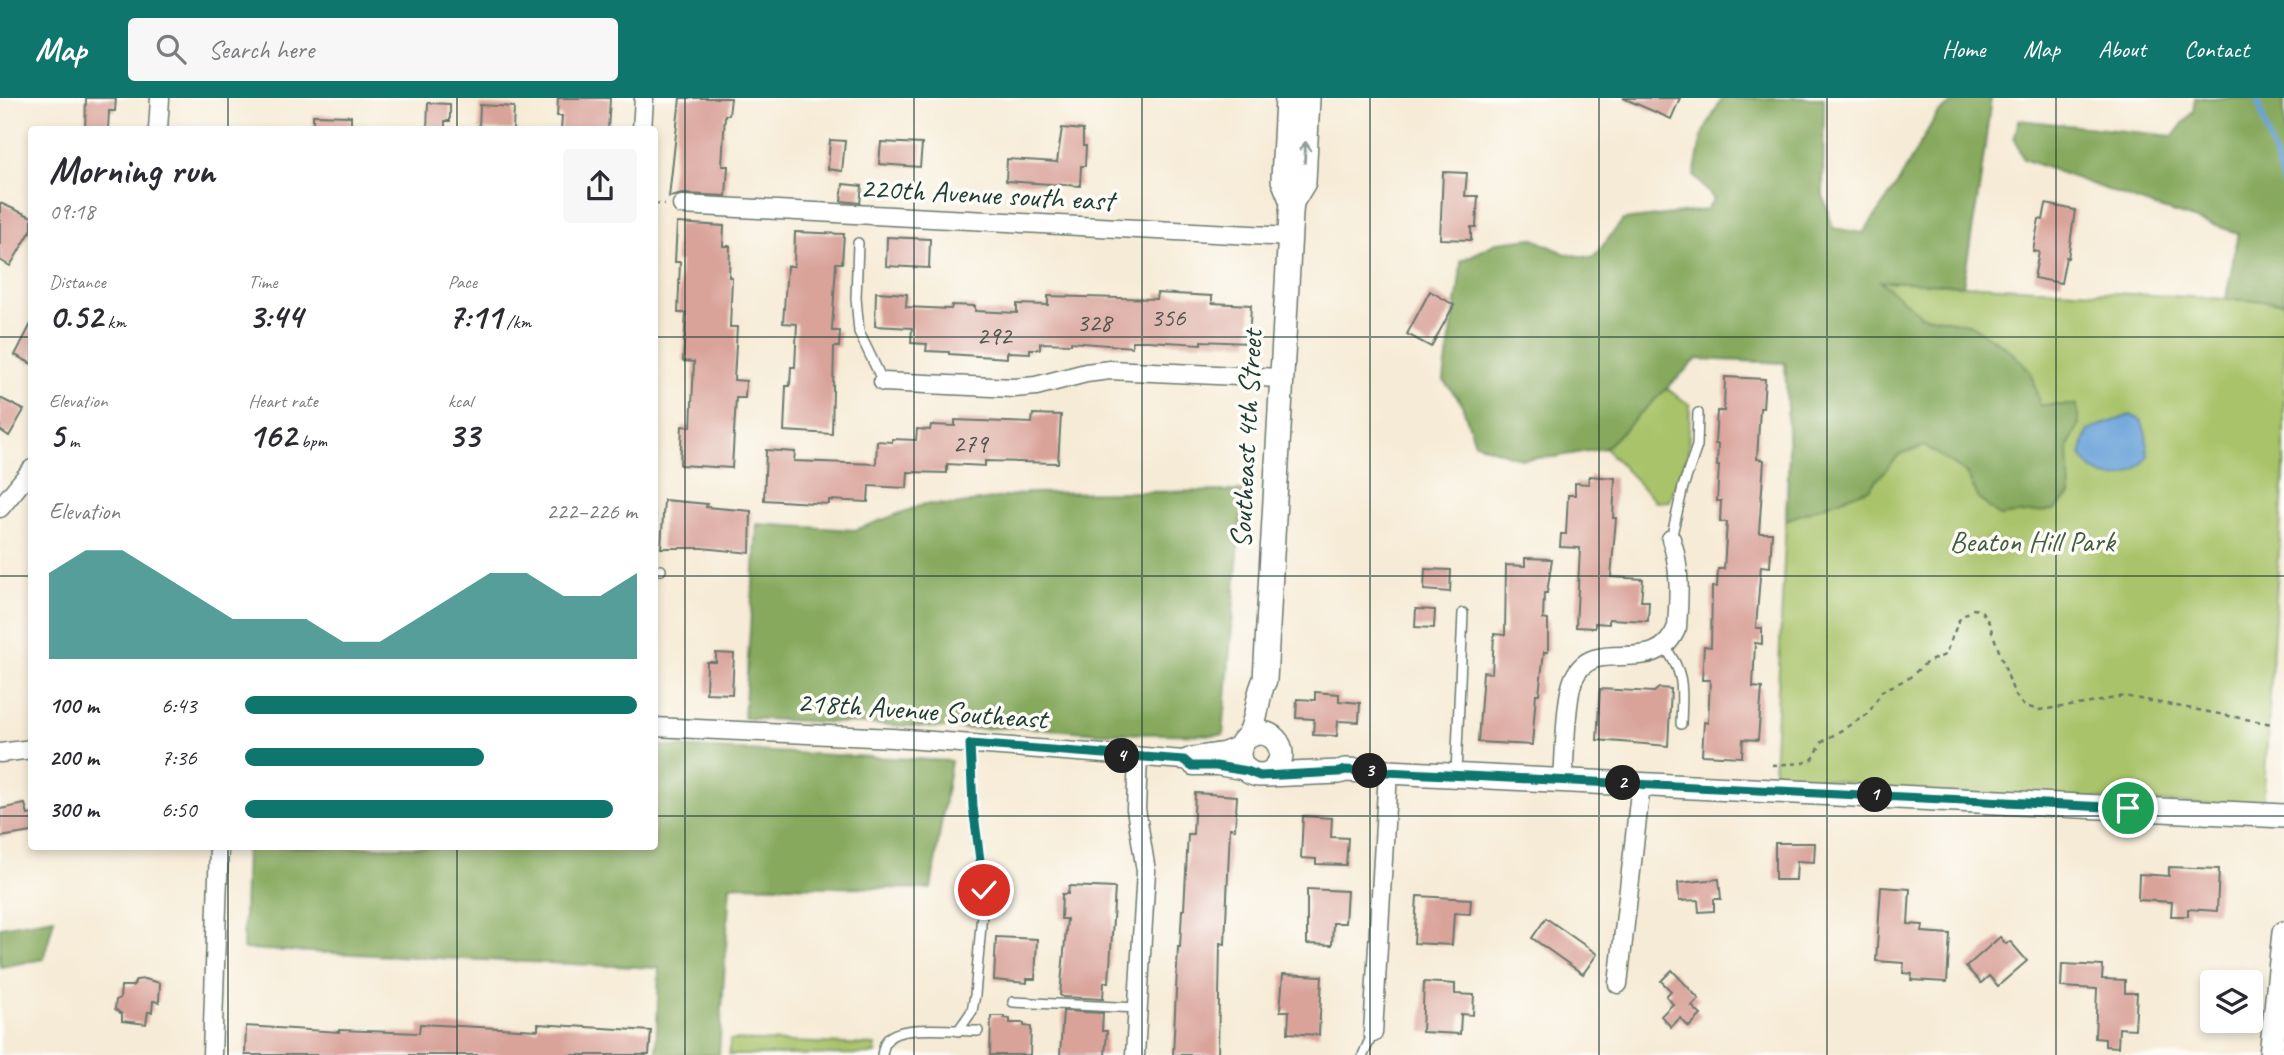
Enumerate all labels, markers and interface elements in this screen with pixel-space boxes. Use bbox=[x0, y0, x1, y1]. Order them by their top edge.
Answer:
search box bbox=[128, 18, 618, 81]
text: Map bbox=[35, 28, 86, 70]
icon: search bbox=[152, 30, 190, 68]
text: Search here bbox=[208, 33, 314, 66]
text: Home bbox=[1942, 34, 1985, 64]
text: Map bbox=[2023, 34, 2060, 64]
text: About bbox=[2098, 34, 2146, 64]
text: Contact bbox=[2184, 34, 2249, 64]
one-way arrow bbox=[1299, 141, 1312, 163]
text: Morning run bbox=[49, 147, 215, 194]
button: share bbox=[563, 149, 637, 223]
street label: 220th Avenue south east bbox=[859, 168, 1119, 220]
text: 09:18 bbox=[49, 197, 95, 226]
text: Distance bbox=[49, 270, 106, 294]
text: Time bbox=[248, 270, 277, 294]
text: Pace bbox=[448, 270, 477, 294]
text: 0.52 bbox=[49, 294, 103, 339]
text: 3:44 bbox=[248, 294, 303, 339]
text: 7:11 bbox=[448, 294, 502, 339]
house number: 356 bbox=[1150, 301, 1187, 334]
house number: 328 bbox=[1076, 306, 1114, 339]
text: km bbox=[103, 310, 126, 334]
text: /km bbox=[502, 310, 531, 334]
house number: 292 bbox=[976, 319, 1014, 352]
street label: Southeast 4th Street bbox=[1221, 326, 1271, 549]
text: Elevation bbox=[49, 389, 107, 413]
text: Heart rate bbox=[248, 389, 318, 413]
text: kcal bbox=[448, 389, 473, 413]
text: 5 bbox=[49, 413, 64, 458]
text: 162 bbox=[248, 413, 296, 458]
text: 33 bbox=[448, 413, 479, 458]
house number: 279 bbox=[952, 427, 990, 460]
text: m bbox=[64, 429, 79, 453]
text: bpm bbox=[296, 429, 327, 453]
text: Elevation bbox=[49, 497, 120, 526]
text: 222–226 m bbox=[546, 497, 637, 526]
park label: Beaton Hill Park bbox=[1950, 522, 2117, 560]
street label: 218th Avenue Southeast bbox=[796, 682, 1051, 738]
text: 100 m bbox=[49, 691, 99, 720]
text: 6:43 bbox=[161, 691, 197, 720]
pin: 4 bbox=[1104, 738, 1140, 774]
text: 200 m bbox=[49, 743, 99, 772]
text: 7:36 bbox=[161, 743, 197, 772]
text: 4 bbox=[1117, 743, 1126, 767]
pin: 3 bbox=[1352, 754, 1388, 788]
text: 3 bbox=[1365, 758, 1374, 782]
pin: 2 bbox=[1606, 766, 1640, 800]
text: 2 bbox=[1618, 770, 1627, 794]
pin: 1 bbox=[1857, 778, 1892, 812]
pin bbox=[2098, 778, 2158, 838]
text: 1 bbox=[1870, 782, 1879, 806]
icon: arrive bbox=[2109, 789, 2147, 827]
text: 300 m bbox=[49, 795, 99, 824]
text: 6:50 bbox=[161, 795, 197, 824]
pin bbox=[954, 860, 1014, 920]
icon: check bbox=[965, 871, 1003, 909]
map controls bbox=[2200, 970, 2263, 1033]
button: layers bbox=[2200, 970, 2263, 1033]

